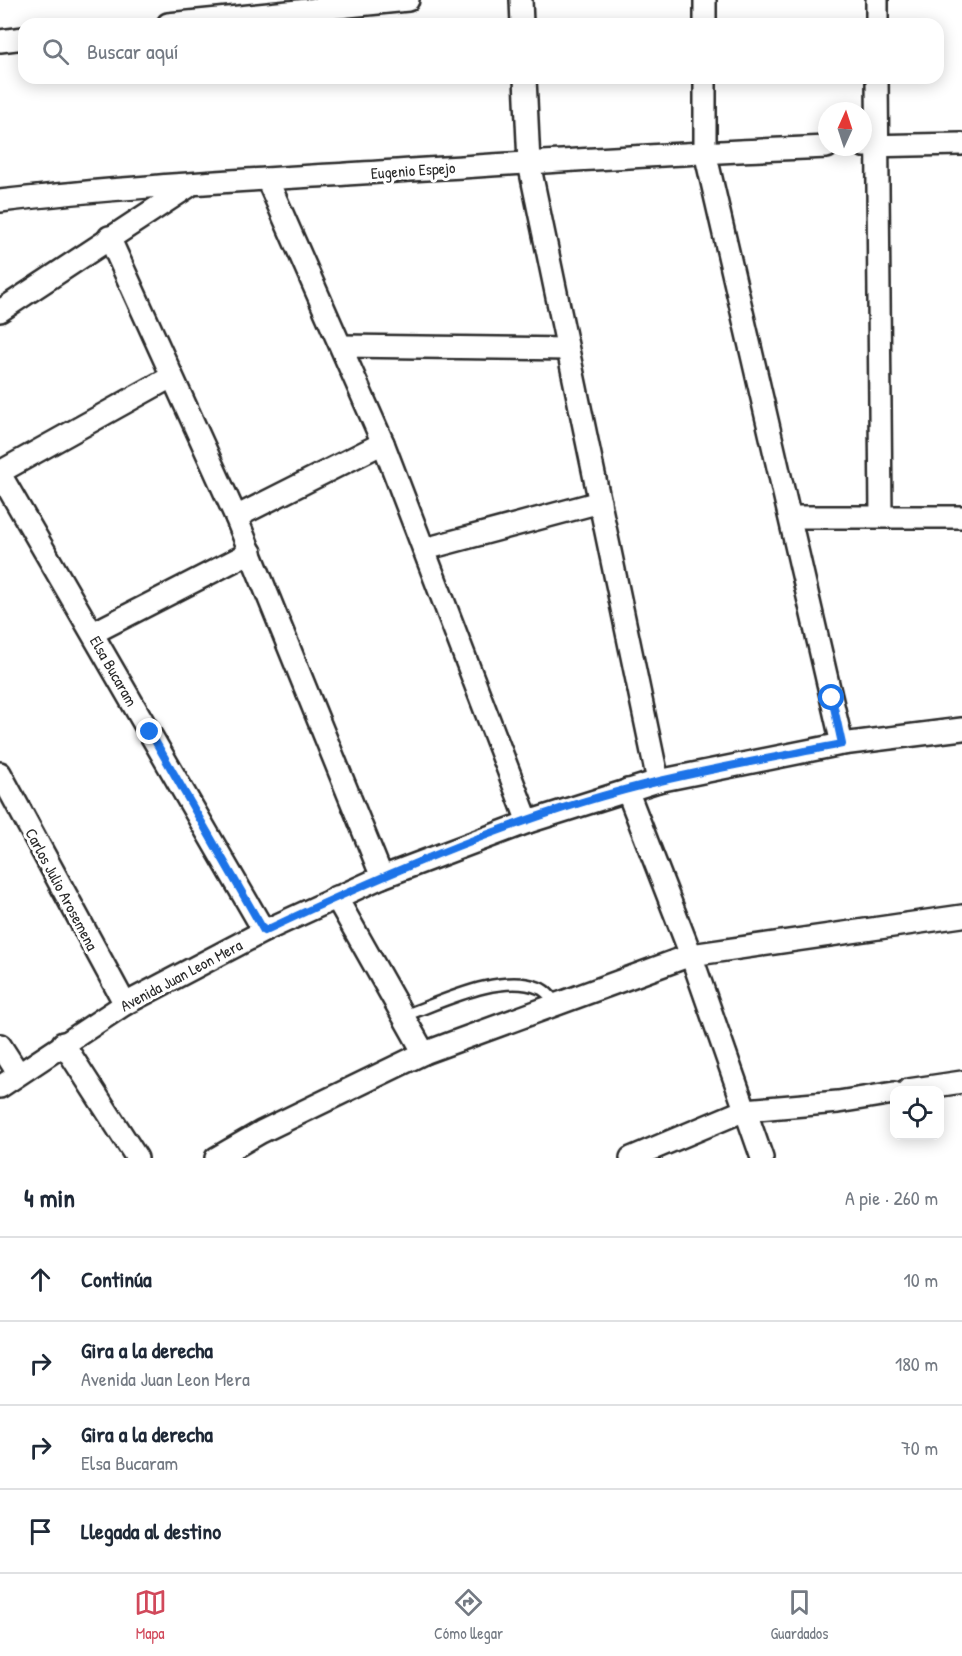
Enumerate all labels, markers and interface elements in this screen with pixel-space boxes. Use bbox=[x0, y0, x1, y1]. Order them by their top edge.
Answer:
search box bbox=[18, 18, 944, 84]
icon: search bbox=[39, 35, 72, 68]
text: Buscar aquí bbox=[87, 36, 179, 66]
north arrow bbox=[818, 102, 872, 156]
street label: Eugenio Espejo bbox=[370, 156, 456, 184]
street label: Elsa Bucaram bbox=[85, 632, 143, 710]
route start bbox=[818, 684, 844, 710]
route end bbox=[136, 718, 162, 744]
street label: Carlos Julio Arosemena bbox=[20, 824, 104, 954]
street label: Avenida Juan Leon Mera bbox=[116, 934, 246, 1016]
map controls bbox=[890, 1086, 944, 1140]
button: locate bbox=[890, 1086, 944, 1140]
text: 4 min bbox=[24, 1180, 75, 1215]
text: A pie · 260 m bbox=[845, 1184, 938, 1211]
icon: ahead bbox=[24, 1263, 57, 1296]
text: Continúa bbox=[81, 1264, 152, 1294]
text: 10 m bbox=[904, 1266, 938, 1293]
text: Gira a la derecha bbox=[81, 1335, 213, 1365]
icon: right bbox=[24, 1347, 57, 1380]
text: 180 m bbox=[895, 1350, 938, 1377]
text: Avenida Juan Leon Mera bbox=[81, 1365, 250, 1392]
text: Gira a la derecha bbox=[81, 1419, 213, 1449]
icon: right bbox=[24, 1431, 57, 1464]
text: 70 m bbox=[901, 1434, 938, 1461]
text: Elsa Bucaram bbox=[81, 1449, 178, 1476]
icon: arrive bbox=[24, 1515, 57, 1548]
text: Llegada al destino bbox=[81, 1516, 221, 1546]
tab: Mapa bbox=[134, 1586, 167, 1644]
tab: Cómo llegar bbox=[434, 1586, 503, 1644]
tab: Guardados bbox=[770, 1586, 828, 1644]

